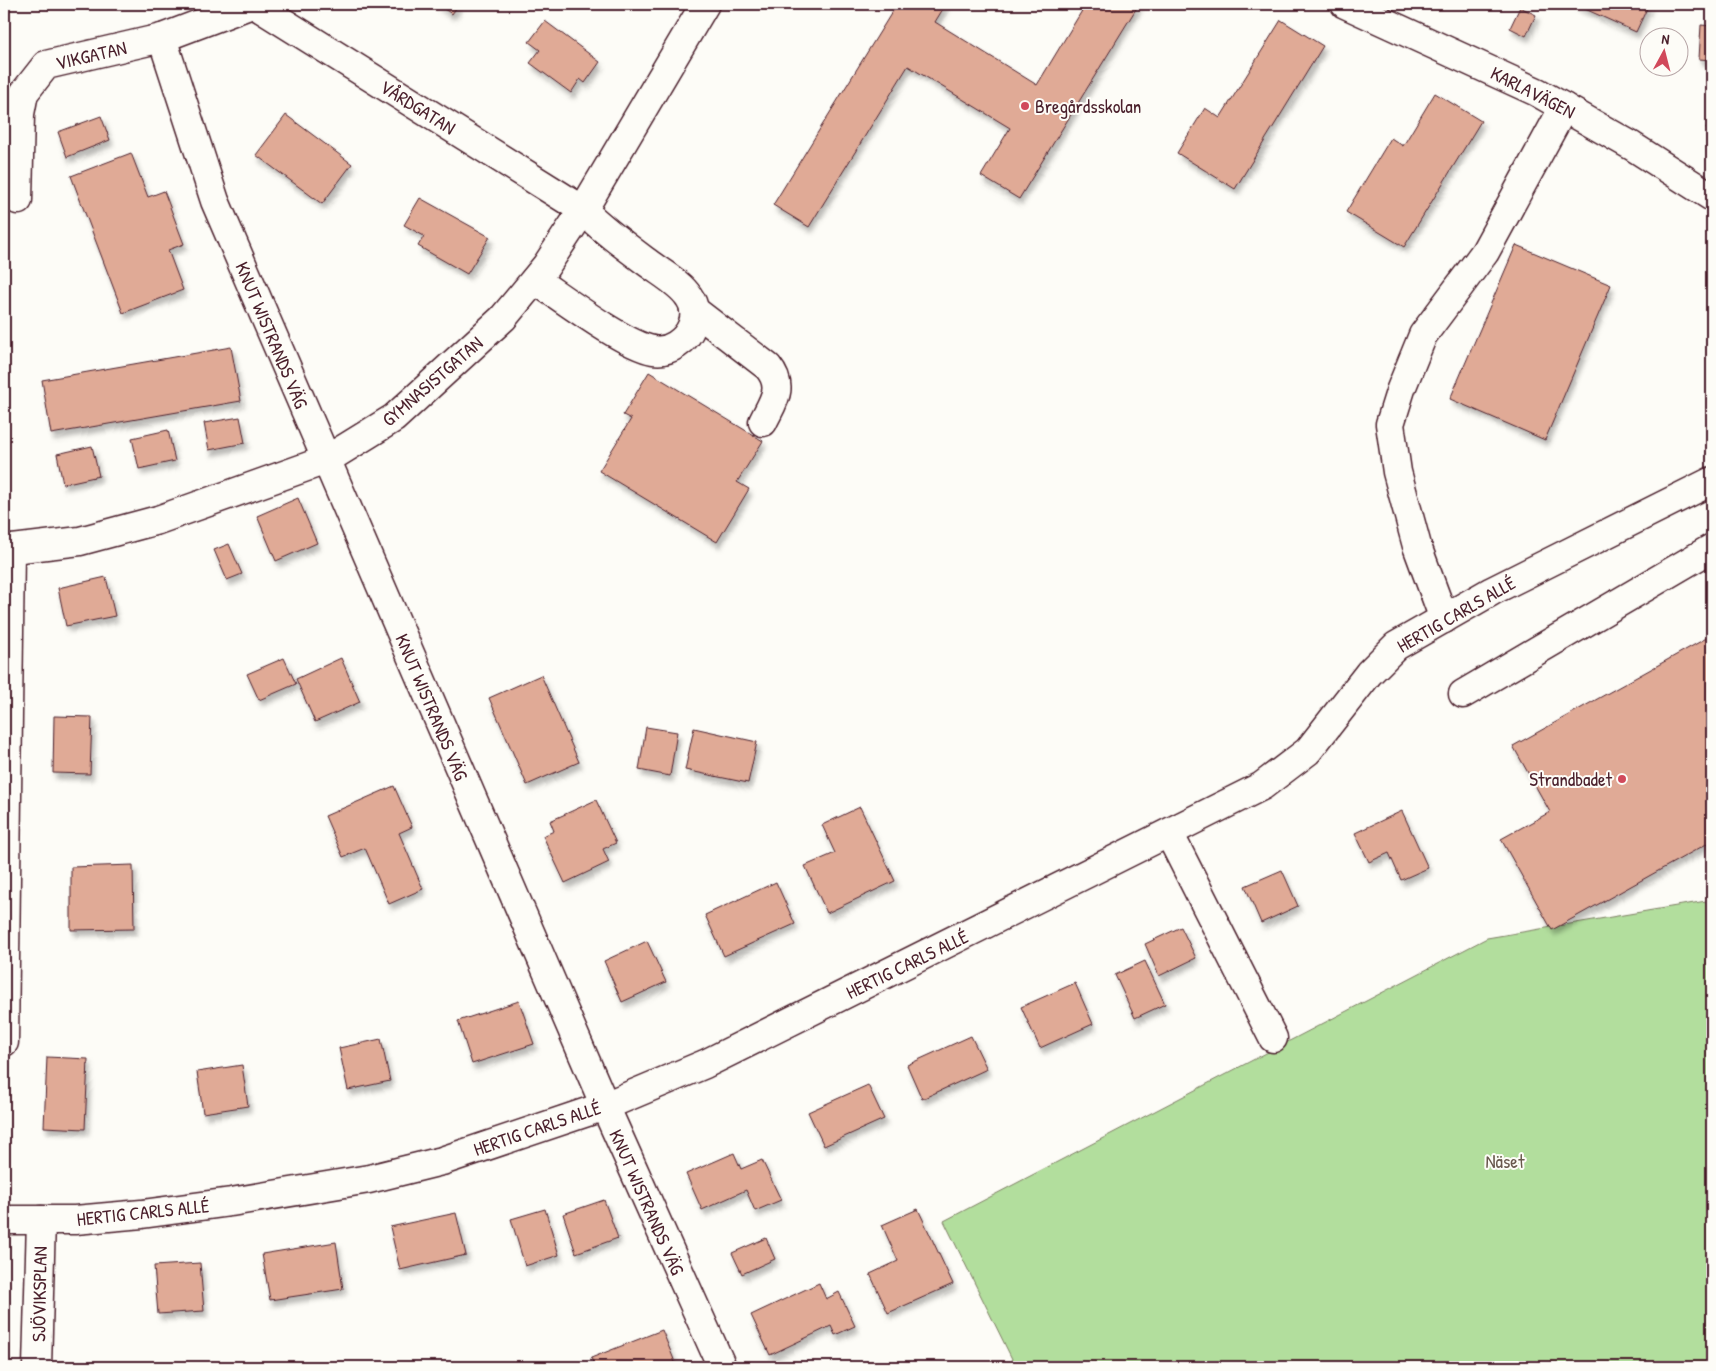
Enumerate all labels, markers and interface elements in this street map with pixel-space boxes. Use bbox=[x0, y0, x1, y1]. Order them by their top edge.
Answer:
north arrow bbox=[1638, 28, 1688, 78]
text: N bbox=[1661, 29, 1671, 49]
street label: VIKGATAN bbox=[53, 34, 129, 76]
street label: KARLAVÄGEN bbox=[1486, 60, 1580, 124]
street label: VÅRDGATAN bbox=[375, 74, 461, 140]
place label: Bregårdsskolan bbox=[1035, 93, 1141, 119]
marker: Bregårdsskolan bbox=[1019, 100, 1031, 112]
street label: KNUT WISTRANDS VÄG bbox=[229, 258, 315, 412]
street label: GYMNASISTGATAN bbox=[376, 330, 488, 432]
street label: HERTIG CARLS ALLÉ bbox=[1392, 569, 1521, 659]
street label: KNUT WISTRANDS VÄG bbox=[389, 630, 475, 784]
place label: Strandbadet bbox=[1529, 766, 1612, 792]
marker: Strandbadet bbox=[1616, 773, 1628, 785]
street label: HERTIG CARLS ALLÉ bbox=[842, 923, 973, 1005]
street label: HERTIG CARLS ALLÉ bbox=[470, 1094, 605, 1162]
street label: KNUT WISTRANDS VÄG bbox=[603, 1125, 691, 1279]
park label: Näset bbox=[1486, 1148, 1525, 1174]
street label: HERTIG CARLS ALLÉ bbox=[75, 1192, 211, 1232]
street label: SJÖVIKSPLAN bbox=[25, 1246, 53, 1342]

